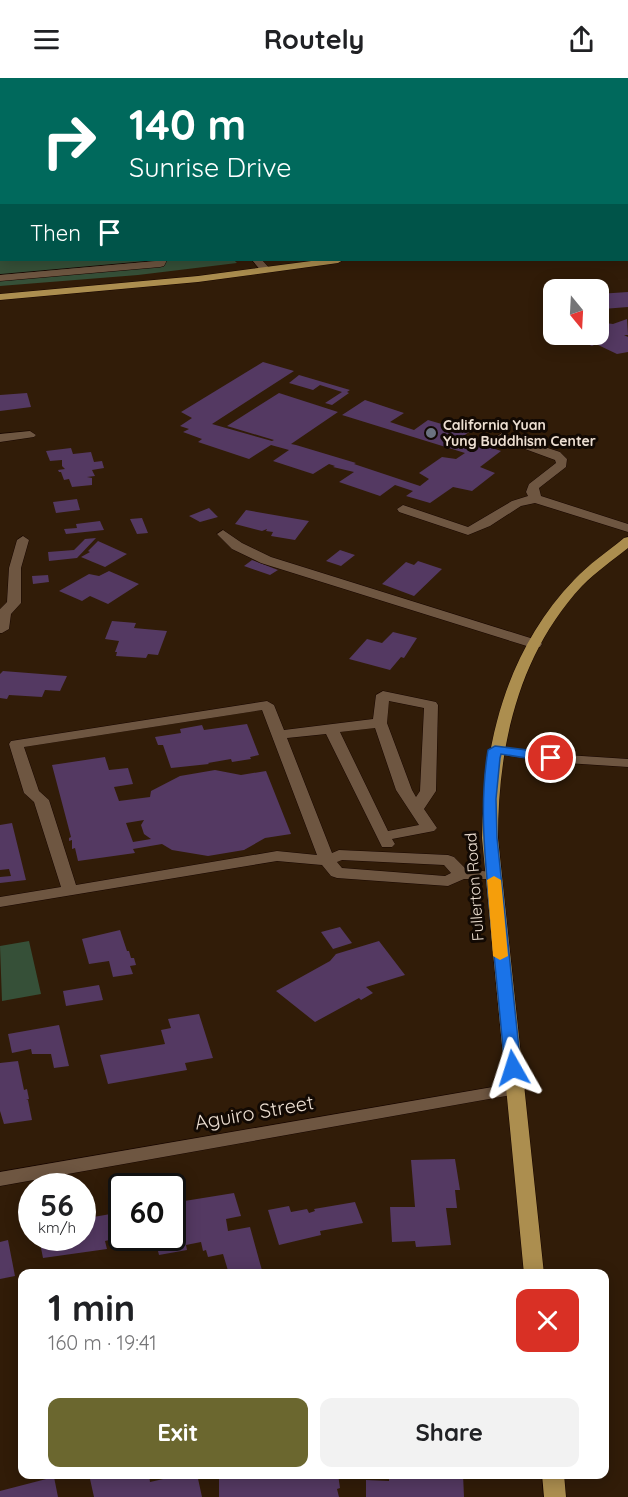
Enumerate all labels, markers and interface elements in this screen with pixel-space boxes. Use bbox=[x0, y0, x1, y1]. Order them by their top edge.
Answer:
text: Routely bbox=[264, 22, 364, 56]
icon: menu bbox=[30, 23, 63, 56]
icon: share bbox=[565, 23, 598, 56]
text: 140 m bbox=[129, 98, 246, 151]
icon: right bbox=[30, 102, 108, 180]
text: Sunrise Drive bbox=[129, 150, 292, 184]
icon: arrive bbox=[93, 216, 126, 249]
text: Then bbox=[30, 219, 81, 247]
north arrow bbox=[543, 279, 609, 345]
map controls bbox=[543, 279, 609, 345]
place label: California Yuan Yung Buddhism Center bbox=[443, 416, 596, 450]
marker: California Yuan Yung Buddhism Center bbox=[424, 426, 438, 440]
pin bbox=[525, 732, 576, 783]
icon: arrive bbox=[534, 741, 567, 774]
street label: Fullerton Road bbox=[460, 832, 488, 942]
position arrow bbox=[481, 1036, 545, 1100]
street label: Aguiro Street bbox=[193, 1089, 316, 1135]
speed limit sign: 60 bbox=[108, 1173, 186, 1251]
text: 56 bbox=[40, 1186, 74, 1224]
text: km/h bbox=[38, 1218, 76, 1237]
text: 1 min bbox=[48, 1285, 135, 1330]
button: close bbox=[516, 1289, 579, 1352]
text: 160 m · 19:41 bbox=[48, 1330, 157, 1355]
button: Exit bbox=[48, 1398, 308, 1467]
button: Share bbox=[320, 1398, 579, 1467]

